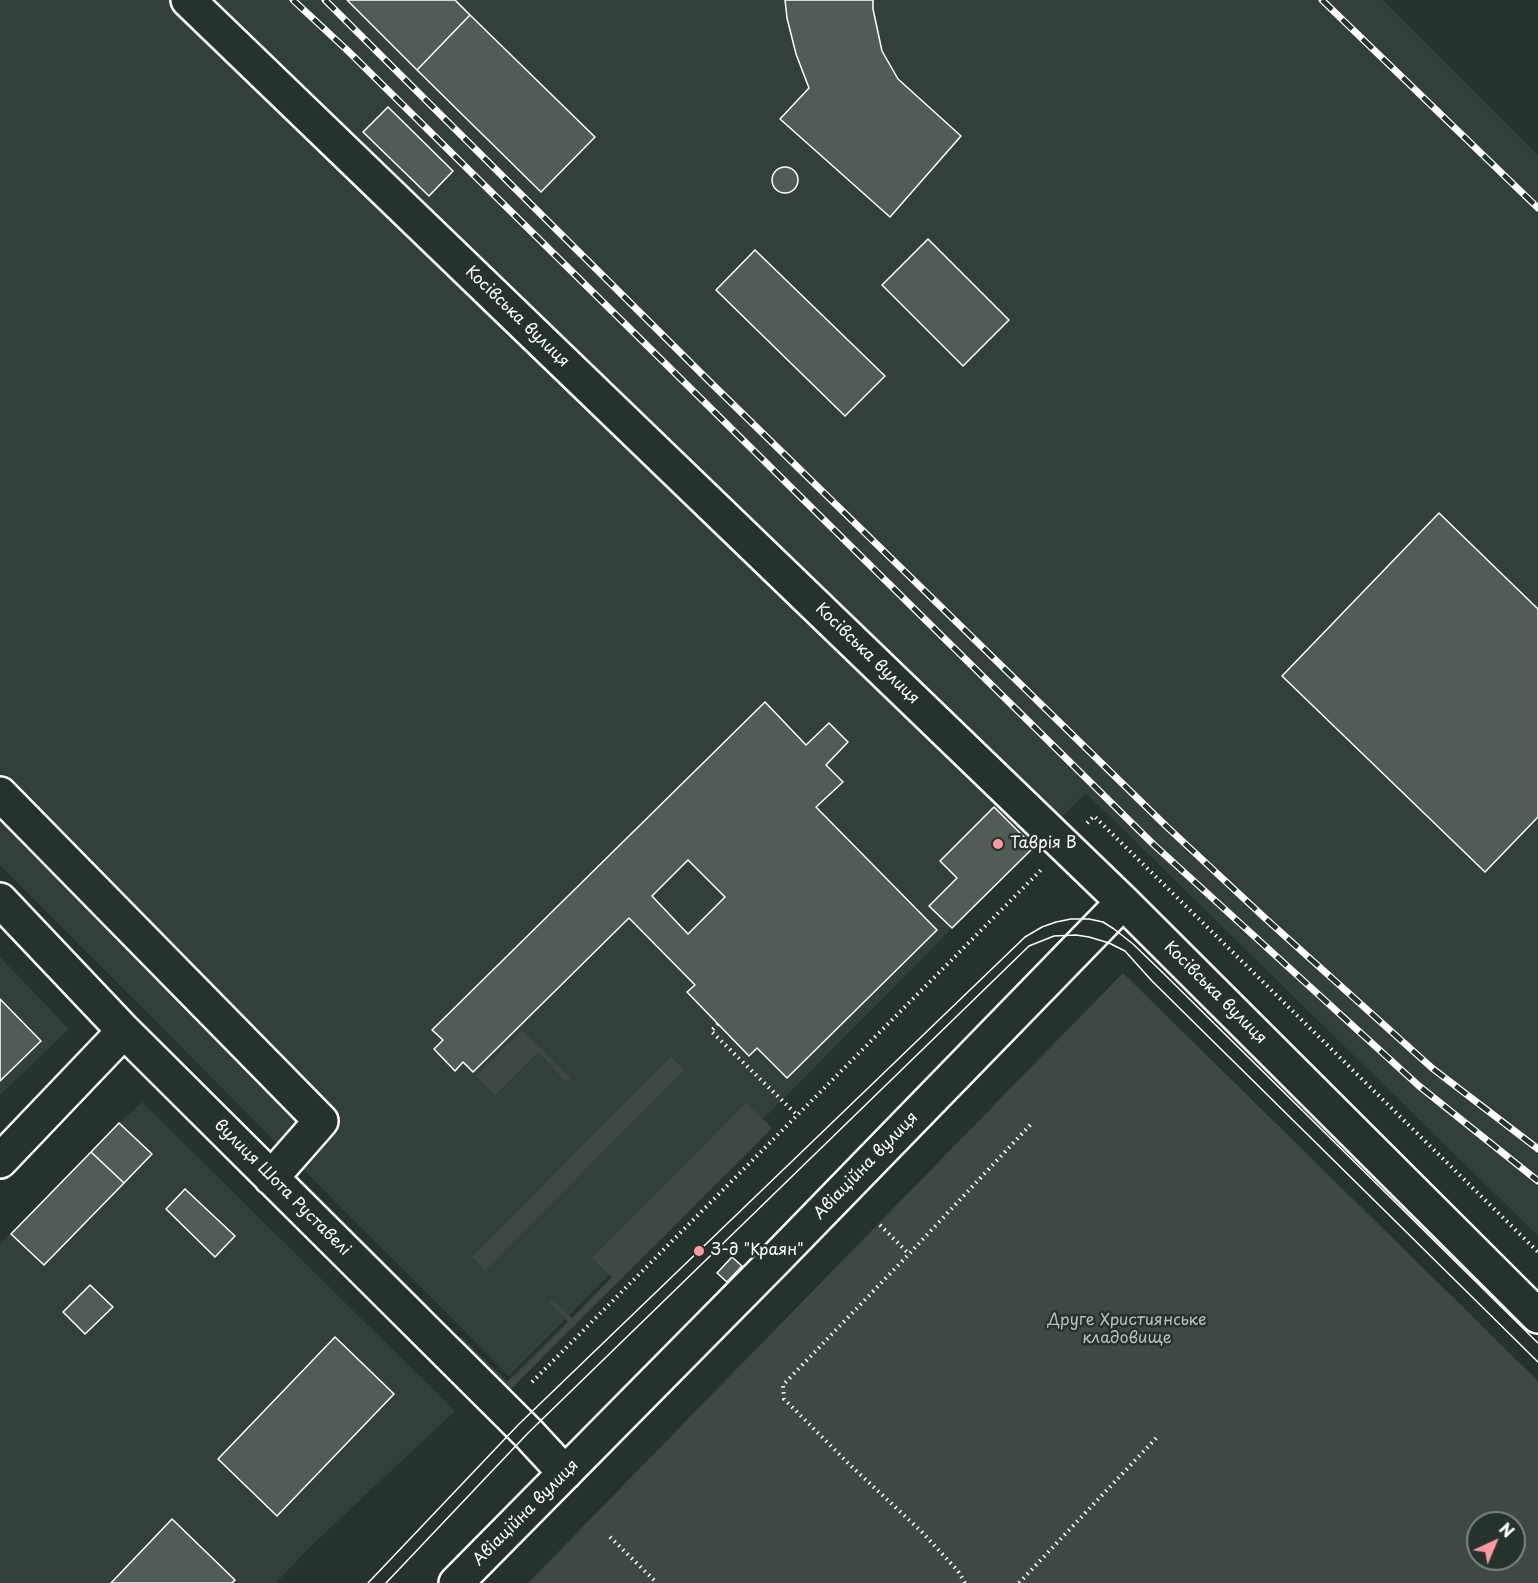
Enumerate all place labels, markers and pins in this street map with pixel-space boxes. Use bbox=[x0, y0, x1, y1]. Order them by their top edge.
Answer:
place label: Таврія В bbox=[1010, 834, 1077, 854]
marker: Таврія В bbox=[991, 837, 1005, 851]
place label: З-д "Краян" bbox=[711, 1241, 804, 1261]
marker: З-д "Краян" bbox=[692, 1244, 706, 1258]

